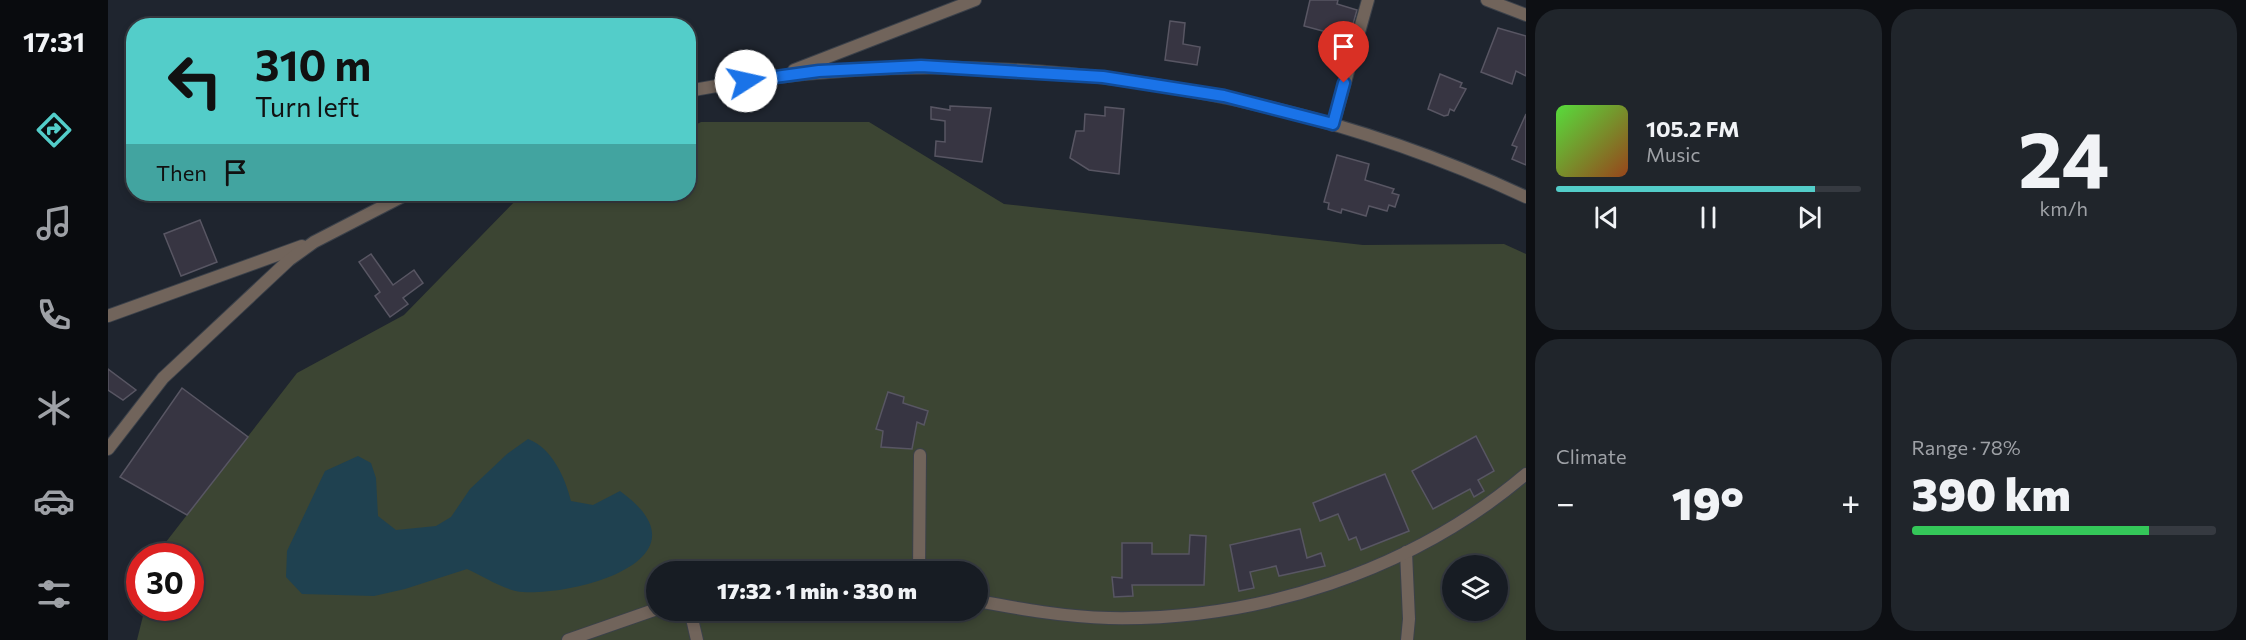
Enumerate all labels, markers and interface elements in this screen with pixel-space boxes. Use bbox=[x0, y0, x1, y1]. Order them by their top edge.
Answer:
pin bbox=[1318, 21, 1369, 83]
text: 17:31 bbox=[23, 25, 85, 58]
icon: arrive bbox=[1327, 30, 1360, 63]
text: 310 m bbox=[255, 38, 371, 90]
icon: left bbox=[156, 42, 234, 120]
position arrow bbox=[714, 49, 778, 113]
text: Turn left bbox=[255, 90, 359, 123]
icon: directions bbox=[33, 109, 75, 151]
text: 24 bbox=[2018, 109, 2109, 204]
text: 105.2 FM bbox=[1646, 115, 1740, 142]
text: Music bbox=[1646, 142, 1700, 166]
icon: arrive bbox=[219, 156, 252, 189]
text: Then bbox=[156, 159, 207, 186]
text: km/h bbox=[2039, 196, 2088, 220]
icon: previous bbox=[1590, 201, 1623, 234]
icon: pause bbox=[1692, 201, 1725, 234]
icon: next bbox=[1793, 201, 1826, 234]
icon: music bbox=[33, 202, 75, 244]
icon: phone bbox=[33, 294, 75, 336]
icon: climate bbox=[33, 387, 75, 429]
text: Range · 78% bbox=[1912, 435, 2021, 459]
text: Climate bbox=[1556, 444, 1626, 468]
text: 390 km bbox=[1912, 465, 2071, 520]
text: 19° bbox=[1672, 474, 1744, 529]
icon: car bbox=[33, 480, 75, 522]
text: − bbox=[1556, 481, 1575, 522]
text: + bbox=[1841, 481, 1861, 522]
speed limit sign: 30 bbox=[126, 543, 204, 621]
map controls bbox=[1442, 555, 1508, 621]
button: layers bbox=[1442, 555, 1508, 621]
icon: filters bbox=[33, 573, 75, 615]
text: 17:32 · 1 min · 330 m bbox=[717, 577, 917, 604]

